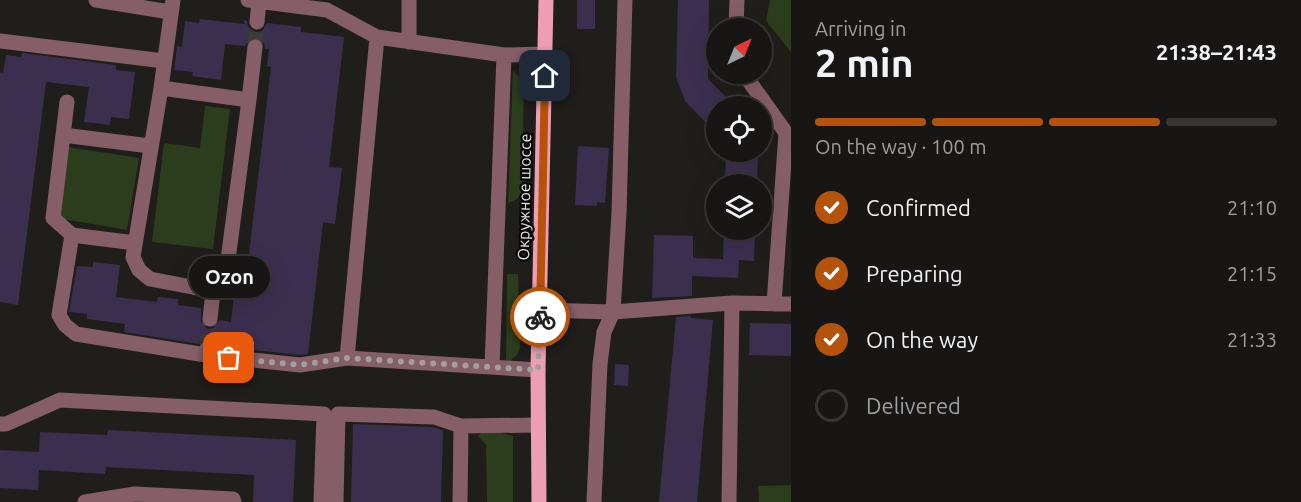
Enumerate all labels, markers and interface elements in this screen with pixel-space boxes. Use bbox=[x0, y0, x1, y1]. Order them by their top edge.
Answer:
text: Arriving in bbox=[815, 17, 906, 40]
north arrow bbox=[706, 18, 772, 84]
map controls bbox=[706, 18, 772, 240]
text: 21:38–21:43 bbox=[1156, 39, 1277, 64]
text: 2 min bbox=[815, 41, 914, 84]
pin bbox=[519, 50, 570, 101]
icon: home bbox=[528, 59, 561, 92]
button: locate bbox=[706, 96, 772, 162]
street label: Окружное шоссе bbox=[514, 133, 534, 261]
text: On the way · 100 m bbox=[815, 135, 987, 158]
button: layers bbox=[706, 174, 772, 240]
icon: check bbox=[815, 191, 848, 224]
text: Confirmed bbox=[866, 195, 971, 220]
text: 21:10 bbox=[1227, 196, 1277, 219]
callout: Ozon bbox=[188, 256, 270, 298]
icon: check bbox=[815, 257, 848, 290]
text: Preparing bbox=[866, 261, 963, 286]
text: 21:15 bbox=[1227, 262, 1277, 285]
text: Ozon bbox=[205, 265, 254, 288]
courier bbox=[510, 287, 570, 347]
icon: bike bbox=[524, 301, 557, 334]
icon: check bbox=[815, 323, 848, 356]
text: On the way bbox=[866, 327, 978, 352]
text: 21:33 bbox=[1227, 328, 1277, 351]
pin bbox=[203, 332, 254, 383]
icon: bag bbox=[212, 341, 245, 374]
text: Delivered bbox=[866, 393, 961, 418]

